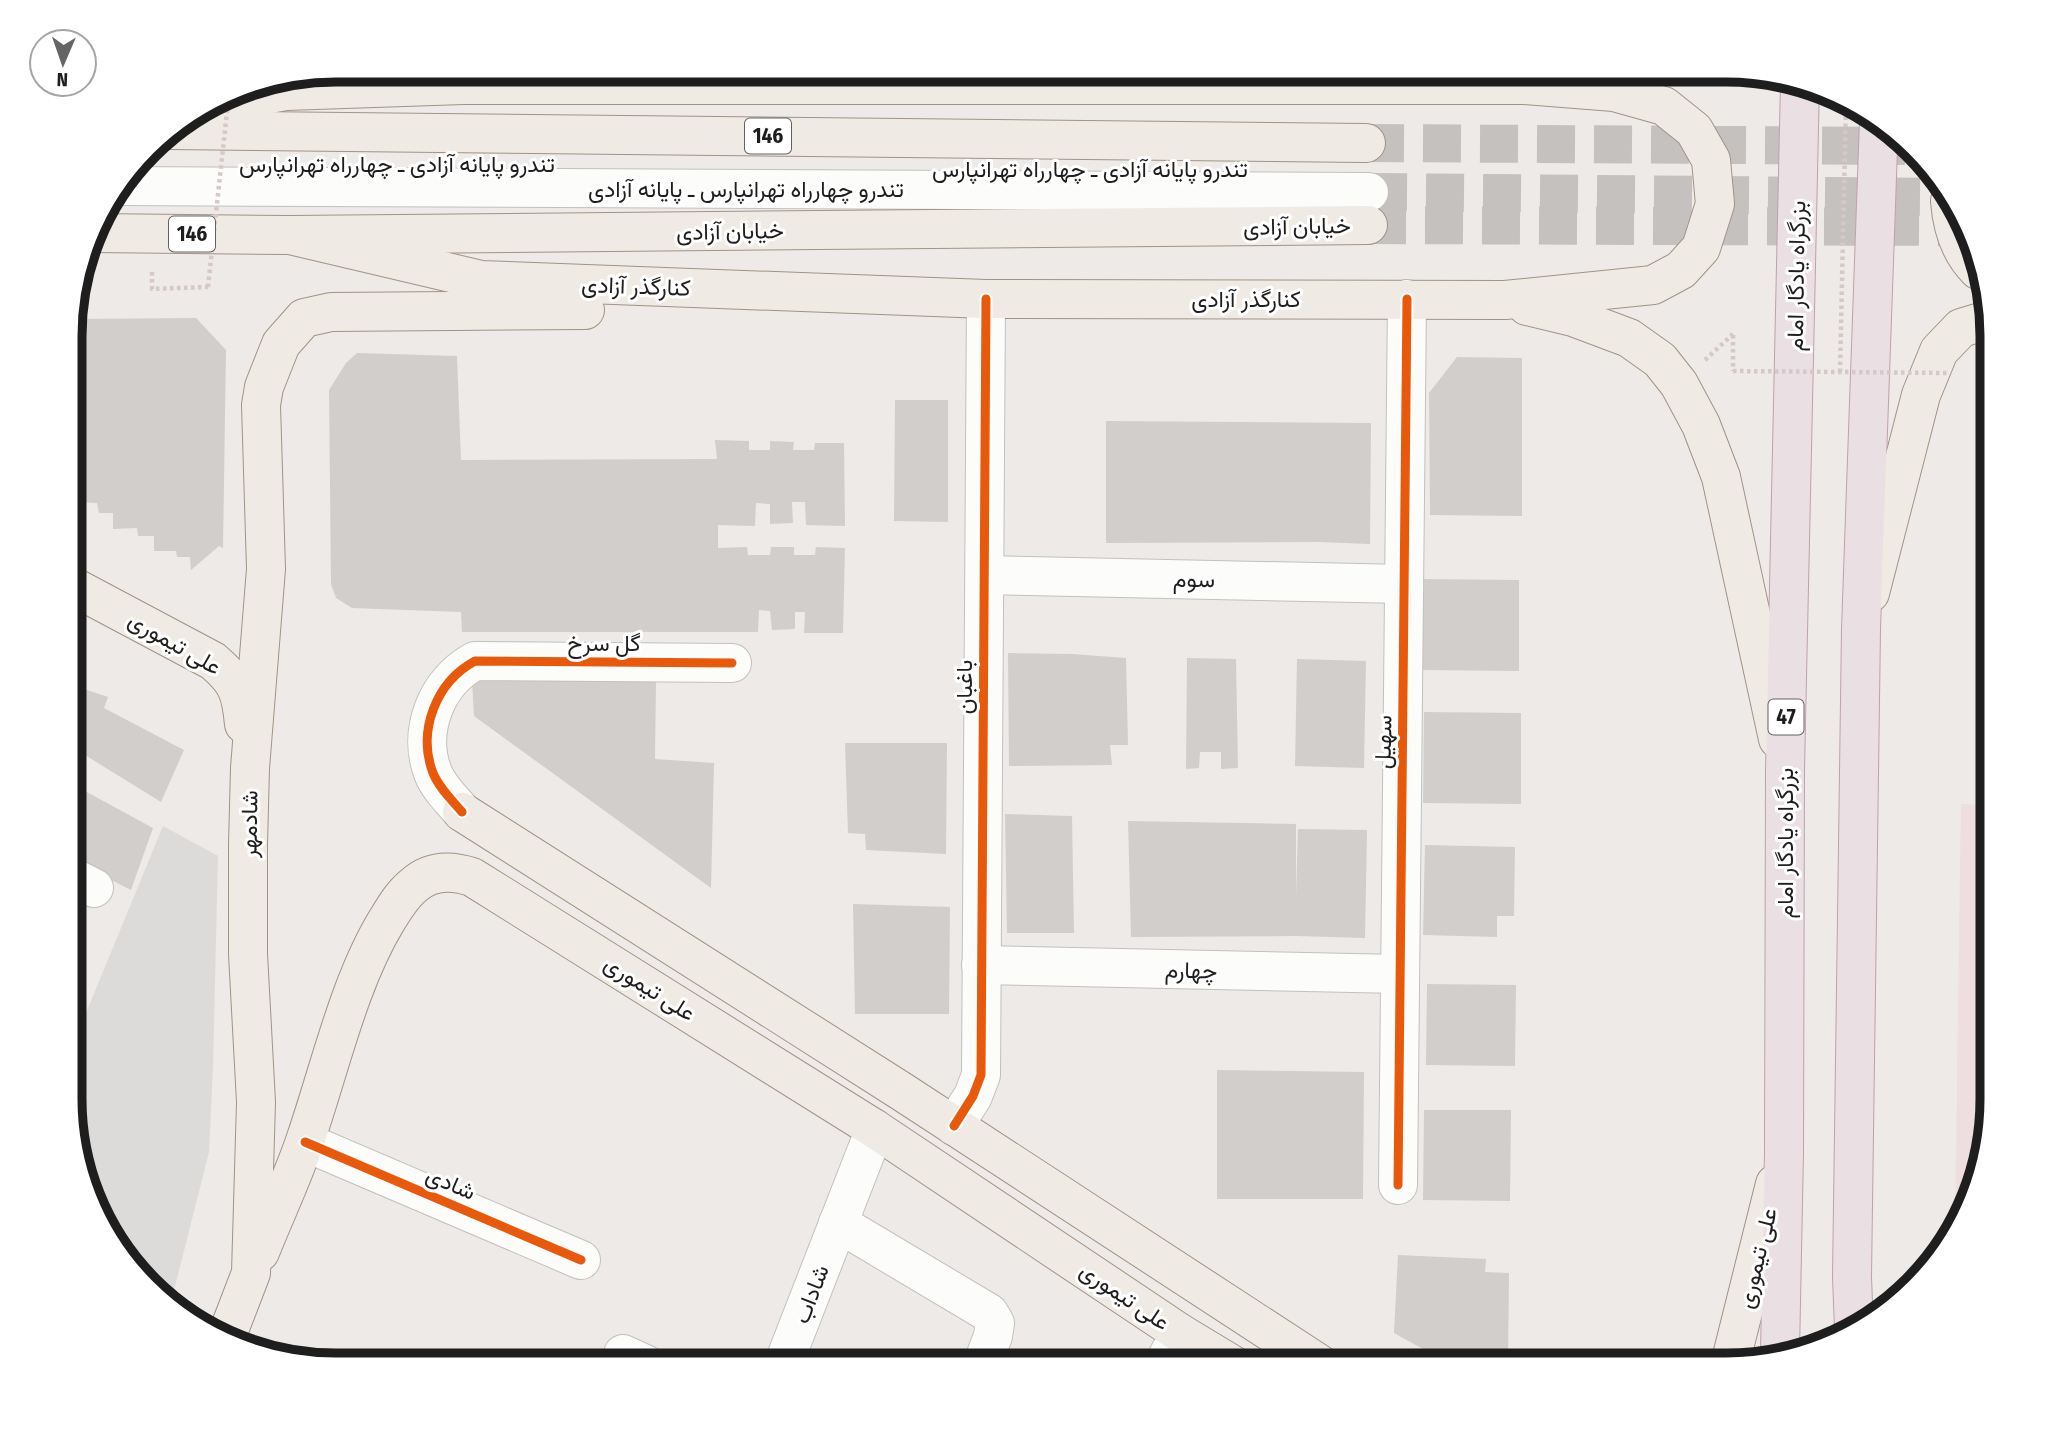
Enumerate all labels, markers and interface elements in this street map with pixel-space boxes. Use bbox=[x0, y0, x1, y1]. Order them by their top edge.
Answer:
north arrow bbox=[28, 28, 98, 98]
text: N bbox=[56, 68, 69, 91]
road number: 146 bbox=[745, 118, 791, 154]
street label: تندرو پایانه آزادی ـ چهارراه تهرانپارس bbox=[239, 150, 555, 180]
street label: تندرو پایانه آزادی ـ چهارراه تهرانپارس bbox=[932, 155, 1248, 185]
street label: تندرو چهارراه تهرانپارس ـ پایانه آزادی bbox=[588, 175, 904, 205]
street label: بزرگراه یادگار امام bbox=[1781, 200, 1812, 352]
street label: خیابان آزادی bbox=[1243, 211, 1351, 242]
road number: 146 bbox=[169, 216, 215, 252]
street label: خیابان آزادی bbox=[676, 216, 784, 247]
street label: کنارگذر آزادی bbox=[581, 270, 691, 303]
street label: کنارگذر آزادی bbox=[1191, 285, 1301, 314]
street label: سوم bbox=[1173, 565, 1215, 594]
street label: علی تیموری bbox=[123, 605, 226, 682]
street label: گل سرخ bbox=[567, 629, 641, 659]
street label: باغبان bbox=[950, 660, 978, 714]
road number: 47 bbox=[1768, 700, 1803, 734]
street label: سهیل bbox=[1369, 715, 1398, 769]
street label: بزرگراه یادگار امام bbox=[1771, 768, 1800, 918]
street label: شادمهر bbox=[234, 790, 265, 859]
street label: علی تیموری bbox=[599, 949, 701, 1028]
street label: چهارم bbox=[1164, 956, 1218, 986]
street label: شادی bbox=[422, 1160, 480, 1206]
street label: علی تیموری bbox=[1731, 1205, 1784, 1311]
street label: علی تیموری bbox=[1074, 1256, 1175, 1337]
street label: شاداب bbox=[787, 1261, 835, 1327]

